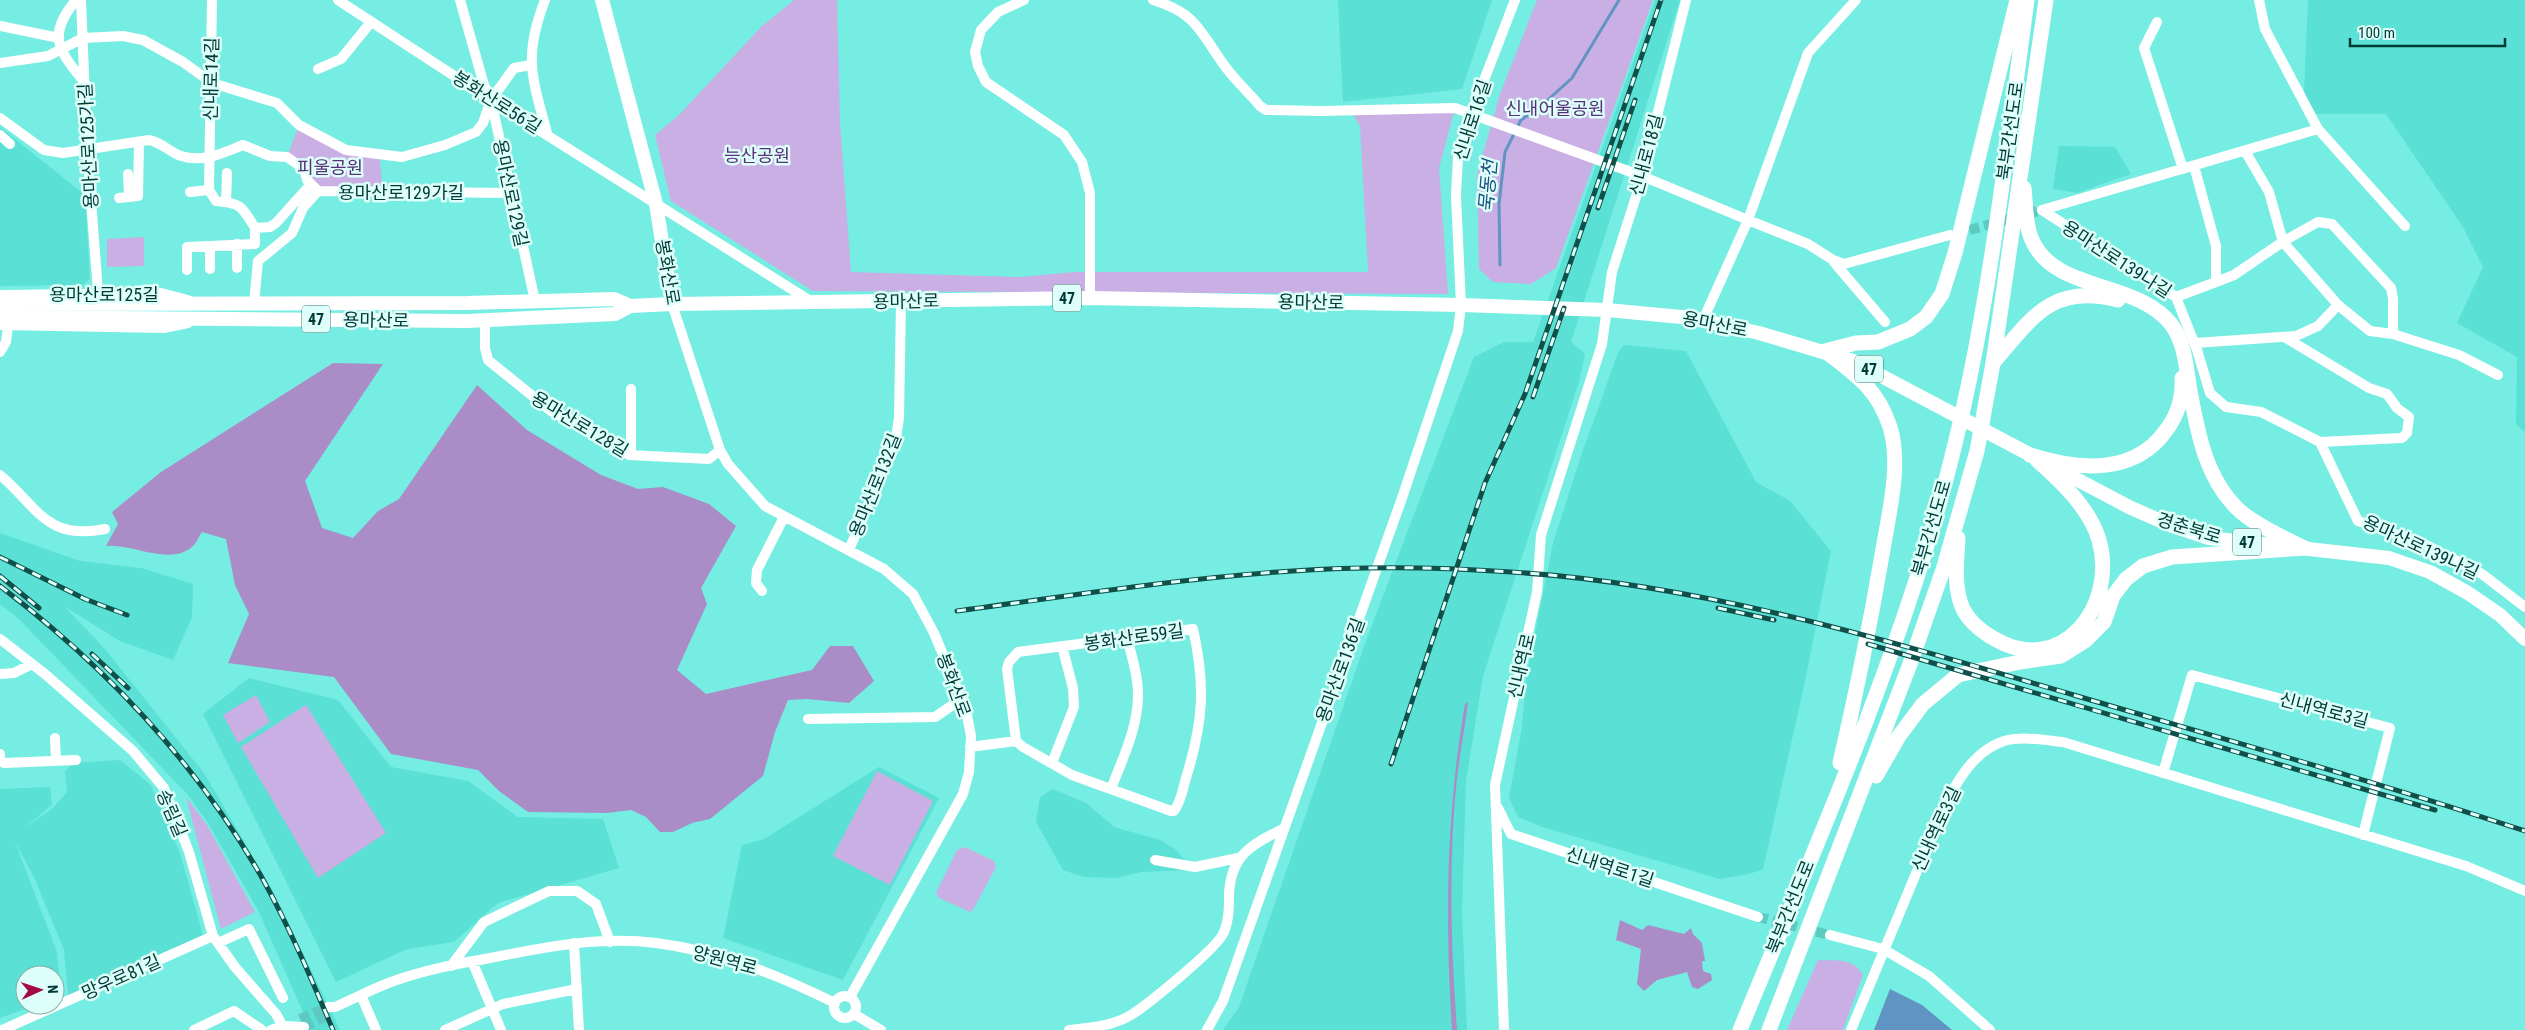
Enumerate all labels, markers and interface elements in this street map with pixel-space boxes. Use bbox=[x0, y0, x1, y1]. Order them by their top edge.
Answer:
scale bar bbox=[2350, 15, 2505, 47]
text: 100 m bbox=[2358, 24, 2395, 42]
street label: 신내로14길 bbox=[200, 37, 222, 121]
street label: 봉화산로56길 bbox=[449, 66, 545, 138]
street label: 신내로16길 bbox=[1449, 77, 1495, 163]
street label: 북부간선도로 bbox=[1993, 80, 2027, 182]
street label: 용마산로125가길 bbox=[74, 83, 102, 209]
park label: 신내어울공원 bbox=[1505, 98, 1605, 119]
street label: 신내로18길 bbox=[1625, 112, 1667, 198]
street label: 용마산로129길 bbox=[489, 137, 533, 249]
park label: 능산공원 bbox=[724, 145, 790, 166]
park label: 피울공원 bbox=[297, 157, 363, 178]
water label: 묵동천 bbox=[1474, 157, 1502, 213]
street label: 용마산로129가길 bbox=[338, 182, 464, 203]
street label: 용마산로139나길 bbox=[2058, 216, 2176, 302]
street label: 봉화산로 bbox=[652, 238, 684, 306]
street label: 용마산로125길 bbox=[49, 284, 159, 305]
road number: 47 bbox=[1053, 284, 1081, 312]
street label: 용마산로 bbox=[873, 290, 939, 312]
street label: 용마산로 bbox=[1278, 291, 1344, 313]
road number: 47 bbox=[302, 306, 330, 332]
street label: 용마산로 bbox=[1680, 307, 1750, 341]
street label: 용마산로 bbox=[343, 309, 409, 331]
road number: 47 bbox=[1855, 356, 1883, 382]
street label: 용마산로128길 bbox=[528, 387, 632, 461]
street label: 용마산로132길 bbox=[845, 430, 905, 540]
street label: 북부간선도로 bbox=[1907, 477, 1955, 579]
street label: 경춘북로 bbox=[2154, 508, 2224, 548]
street label: 용마산로139나길 bbox=[2359, 511, 2483, 583]
road number: 47 bbox=[2233, 528, 2261, 556]
street label: 용마산로136길 bbox=[1311, 615, 1369, 725]
street label: 봉화산로59길 bbox=[1083, 620, 1185, 654]
street label: 신내역로 bbox=[1503, 631, 1539, 701]
street label: 봉화산로 bbox=[933, 650, 975, 720]
street label: 신내역로3길 bbox=[2277, 688, 2371, 732]
street label: 신내역로3길 bbox=[1907, 783, 1965, 875]
street label: 송림길 bbox=[153, 786, 191, 840]
street label: 신내역로1길 bbox=[1563, 843, 1657, 891]
street label: 북부간선도로 bbox=[1762, 857, 1818, 957]
street label: 양원역로 bbox=[690, 941, 760, 979]
street label: 망우로81길 bbox=[78, 950, 164, 1004]
north arrow bbox=[15, 965, 65, 1015]
text: N bbox=[45, 985, 61, 994]

